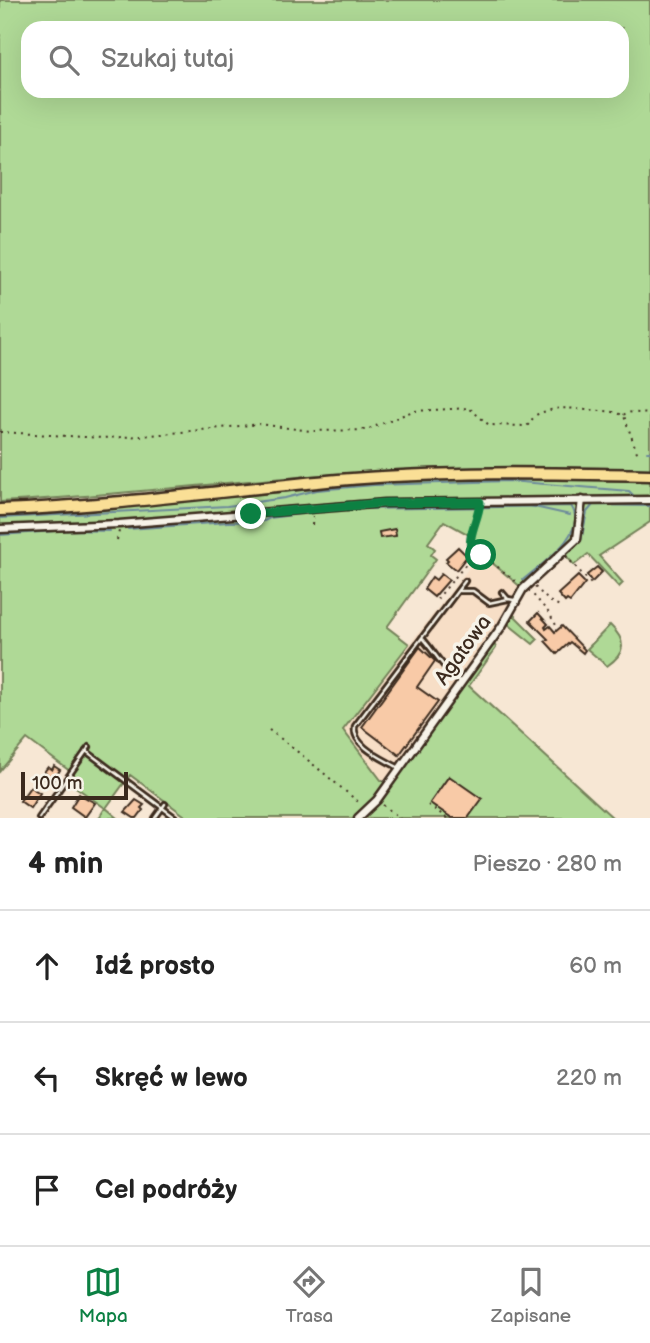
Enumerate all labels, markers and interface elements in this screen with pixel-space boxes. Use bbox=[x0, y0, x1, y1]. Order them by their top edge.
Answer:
search box bbox=[21, 21, 629, 98]
icon: search bbox=[45, 41, 83, 79]
text: Szukaj tutaj bbox=[101, 44, 234, 75]
route end bbox=[235, 498, 266, 529]
route start bbox=[465, 539, 496, 570]
street label: Agatowa bbox=[429, 610, 497, 690]
scale bar bbox=[21, 769, 128, 801]
text: 100 m bbox=[32, 772, 83, 795]
text: 4 min bbox=[28, 846, 103, 882]
text: Pieszo · 280 m bbox=[473, 850, 622, 878]
icon: ahead bbox=[28, 947, 66, 985]
text: Idź prosto bbox=[95, 951, 215, 982]
text: 60 m bbox=[569, 952, 622, 980]
icon: left bbox=[28, 1059, 66, 1097]
text: Skręć w lewo bbox=[95, 1063, 248, 1094]
text: 220 m bbox=[556, 1064, 622, 1092]
icon: arrive bbox=[28, 1171, 66, 1209]
text: Cel podróży bbox=[95, 1175, 237, 1206]
tab: Mapa bbox=[79, 1263, 128, 1328]
tab: Trasa bbox=[286, 1263, 333, 1328]
tab: Zapisane bbox=[491, 1263, 571, 1328]

